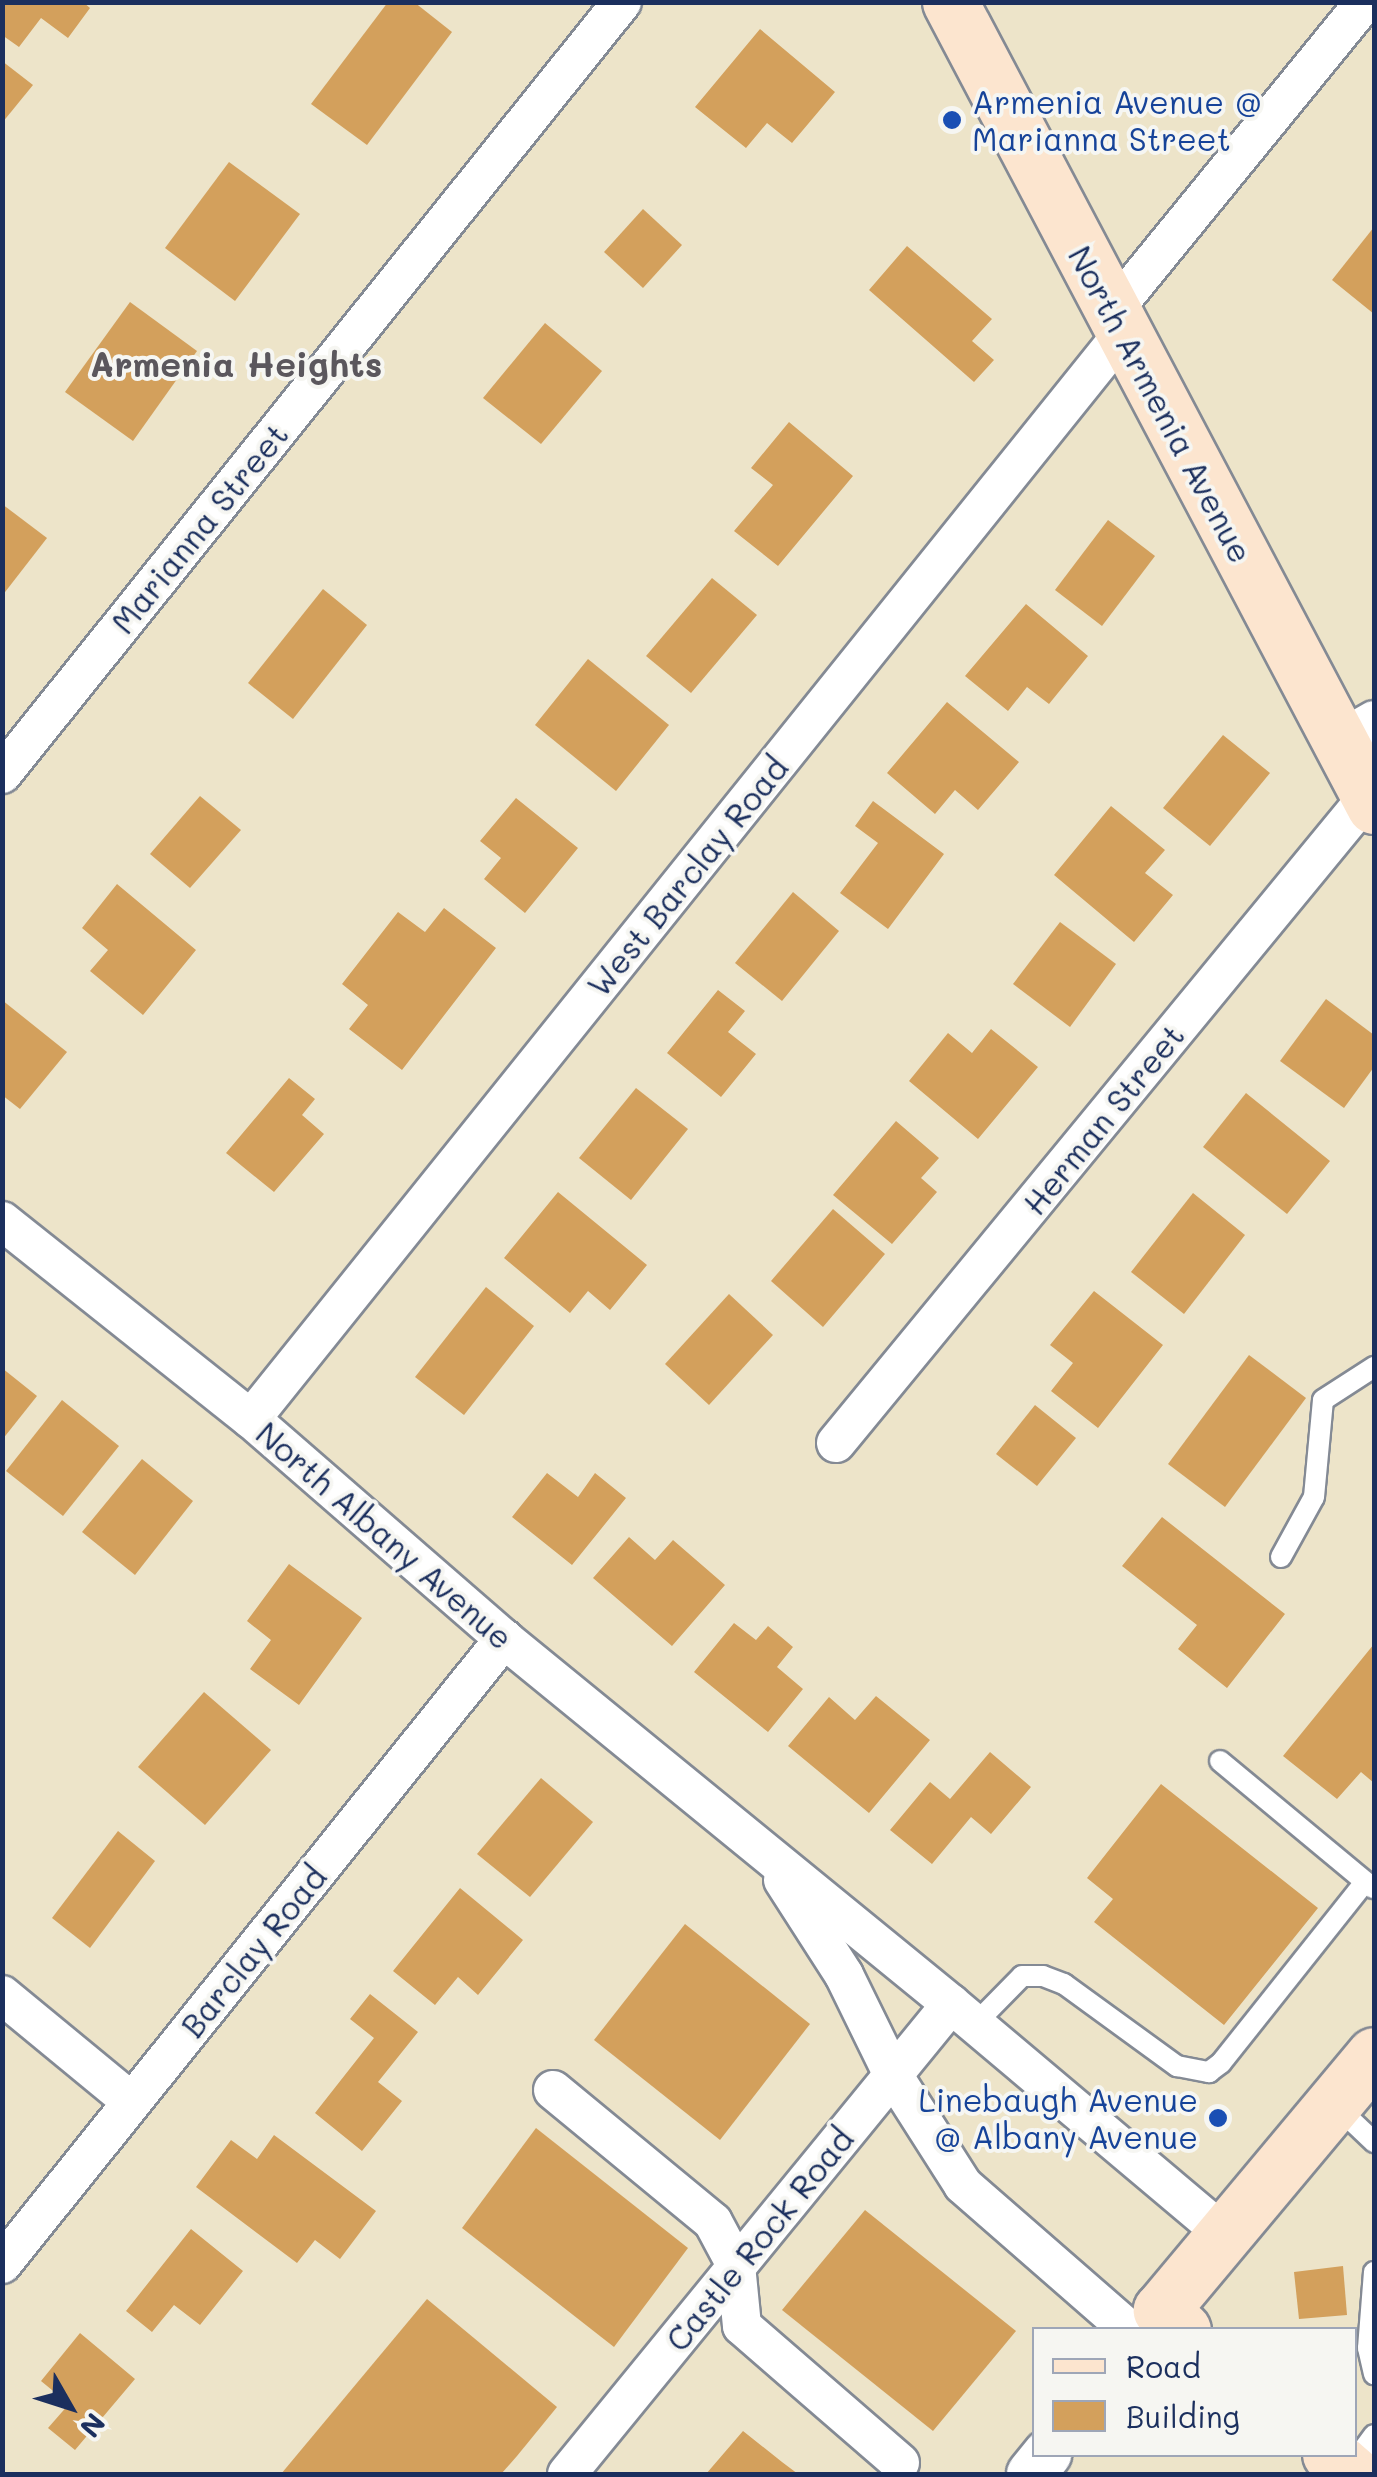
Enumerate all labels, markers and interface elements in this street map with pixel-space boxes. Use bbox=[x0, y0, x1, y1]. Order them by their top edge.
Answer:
place label: Armenia Avenue @ Marianna Street bbox=[972, 83, 1263, 158]
marker: Armenia Avenue @ Marianna Street bbox=[941, 109, 963, 131]
street label: North Armenia Avenue bbox=[1061, 239, 1261, 569]
district label: Armenia Heights bbox=[90, 342, 382, 384]
street label: Marianna Street bbox=[103, 415, 295, 641]
street label: West Barclay Road bbox=[579, 748, 795, 1004]
street label: Herman Street bbox=[1014, 1016, 1192, 1222]
street label: North Albany Avenue bbox=[249, 1413, 521, 1657]
street label: Barclay Road bbox=[172, 1858, 334, 2044]
place label: Linebaugh Avenue @ Albany Avenue bbox=[918, 2081, 1198, 2156]
marker: Linebaugh Avenue @ Albany Avenue bbox=[1207, 2107, 1229, 2129]
street label: Castle Rock Road bbox=[657, 2120, 861, 2358]
legend bbox=[1032, 2327, 1357, 2457]
text: Road bbox=[1126, 2346, 1201, 2386]
north arrow bbox=[20, 2357, 120, 2457]
text: Building bbox=[1126, 2396, 1240, 2436]
text: N bbox=[73, 2406, 114, 2445]

